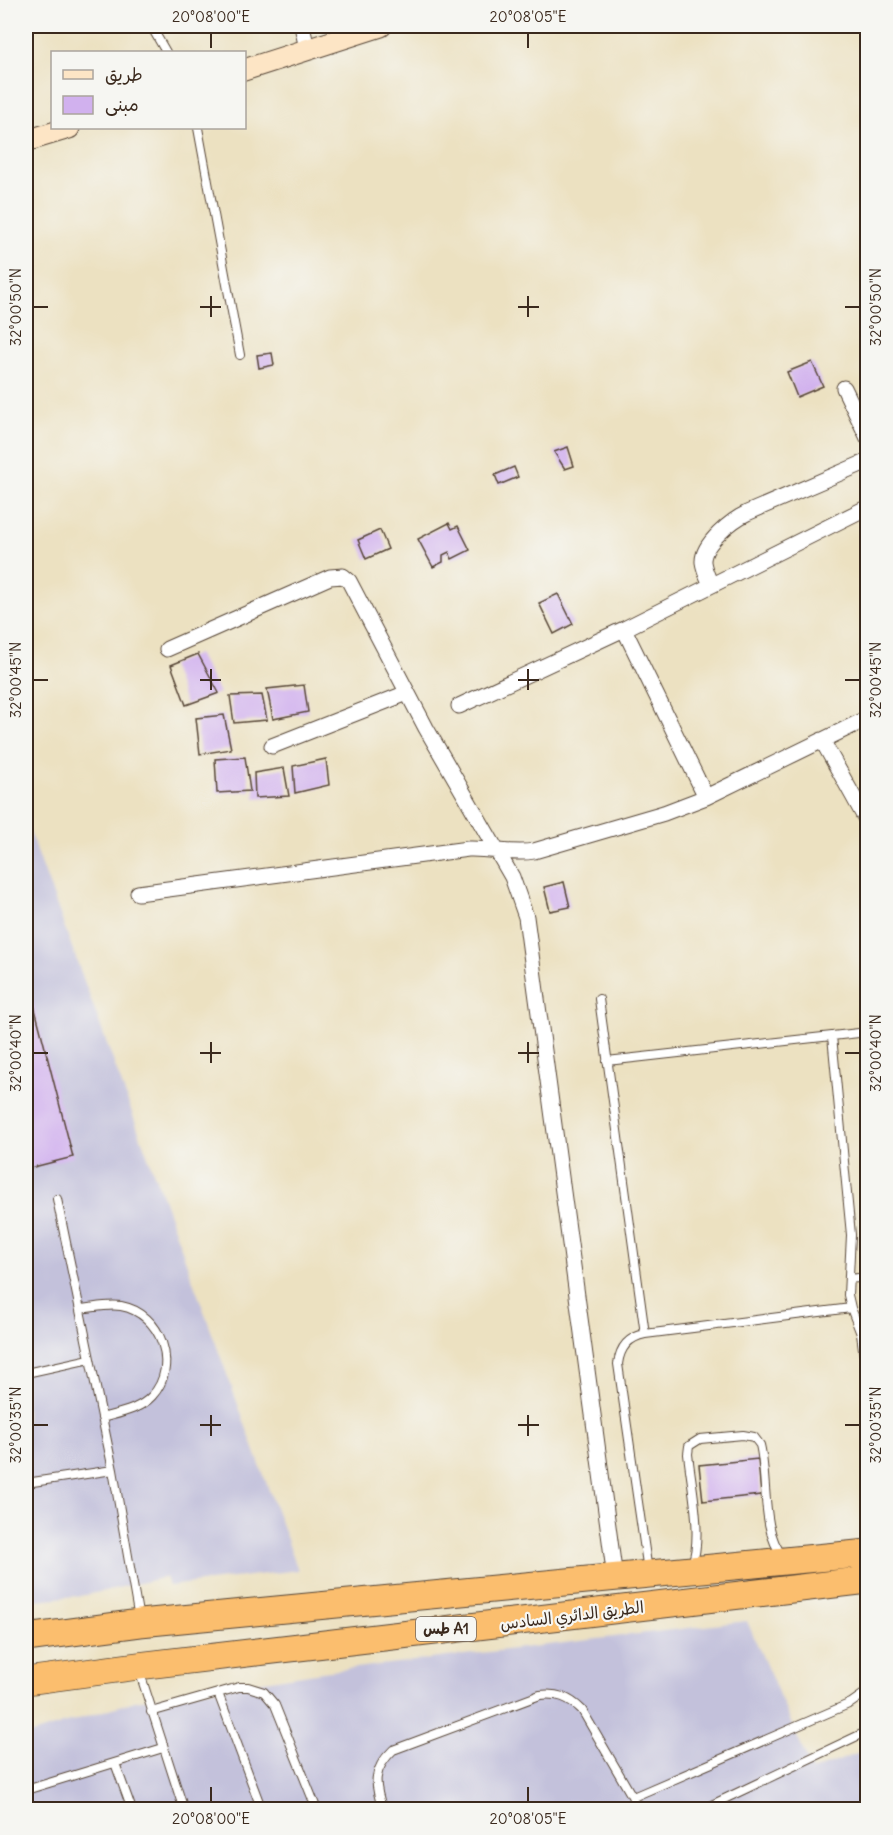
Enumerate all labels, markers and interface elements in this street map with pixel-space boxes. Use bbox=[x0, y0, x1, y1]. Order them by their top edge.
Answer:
text: 20°08'00"E bbox=[172, 7, 250, 26]
text: 20°08'05"E bbox=[490, 7, 567, 26]
legend bbox=[51, 51, 246, 129]
text: طريق bbox=[105, 63, 143, 86]
text: مبنى bbox=[105, 93, 139, 116]
text: 32°00'50"N bbox=[6, 268, 25, 346]
text: 32°00'50"N bbox=[866, 268, 885, 346]
text: 32°00'45"N bbox=[6, 642, 25, 718]
text: 32°00'45"N bbox=[866, 642, 885, 718]
text: 32°00'40"N bbox=[6, 1014, 25, 1092]
text: 32°00'40"N bbox=[866, 1014, 885, 1092]
text: 32°00'35"N bbox=[6, 1387, 25, 1463]
text: 32°00'35"N bbox=[866, 1387, 885, 1463]
street label: الطريق الدائري السادس bbox=[499, 1596, 645, 1636]
road number: طس A1 bbox=[416, 1617, 476, 1641]
text: 20°08'00"E bbox=[172, 1809, 250, 1828]
text: 20°08'05"E bbox=[490, 1809, 567, 1828]

